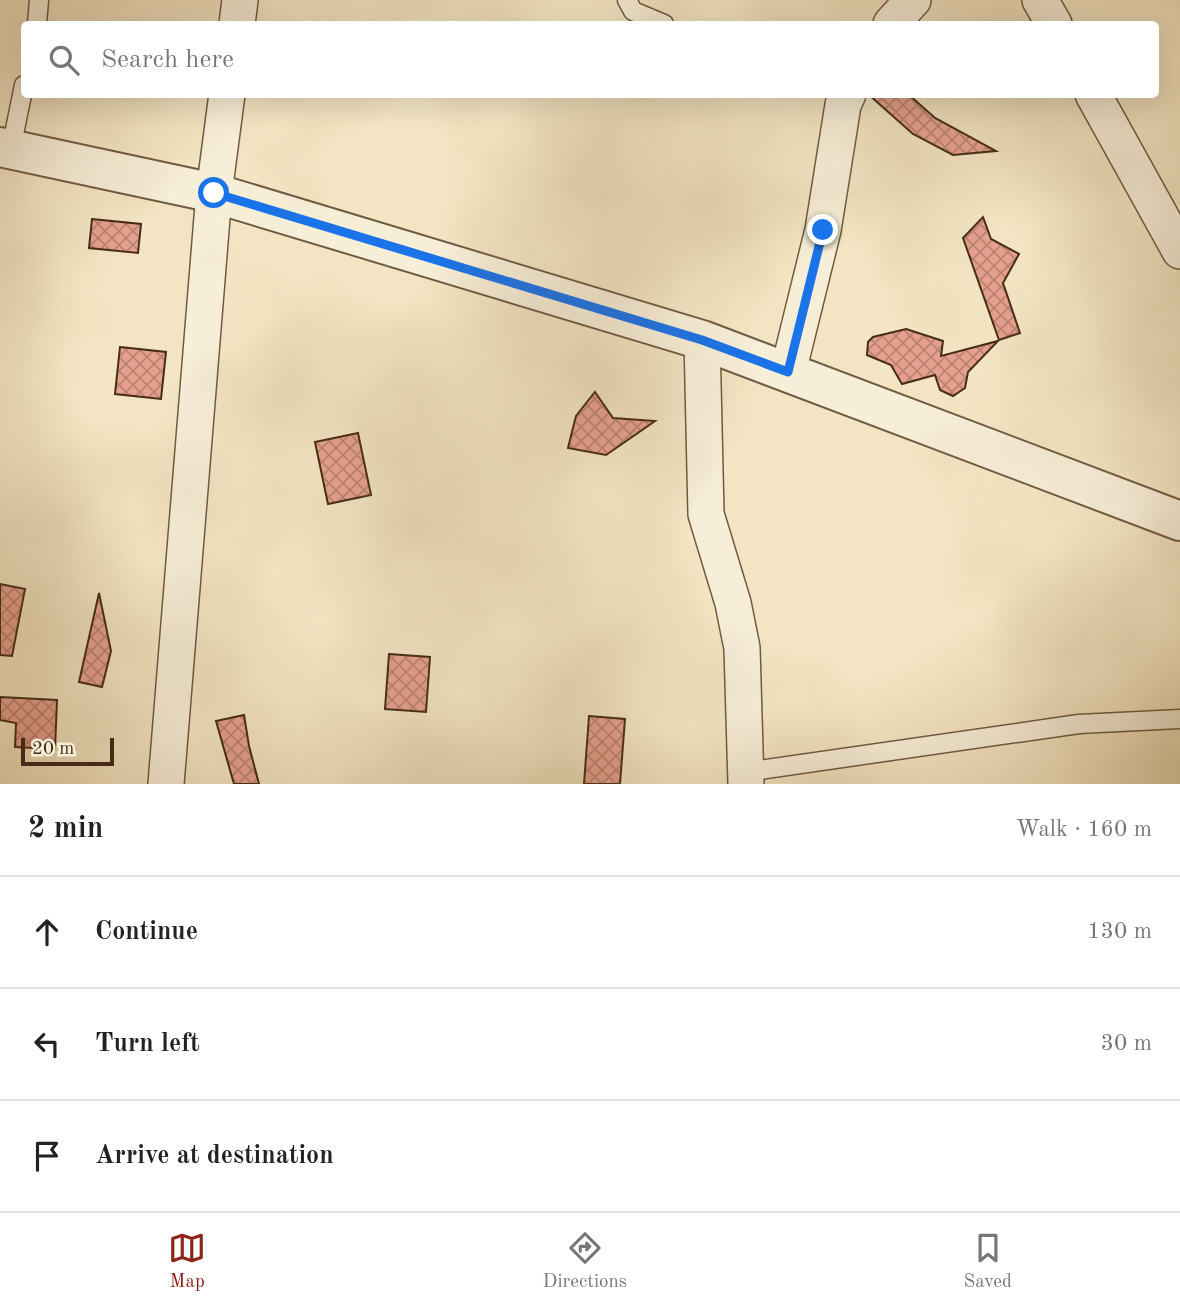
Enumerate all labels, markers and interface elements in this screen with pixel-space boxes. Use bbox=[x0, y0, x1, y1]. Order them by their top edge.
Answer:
search box bbox=[21, 21, 1159, 98]
icon: search bbox=[45, 41, 83, 79]
text: Search here bbox=[101, 47, 234, 73]
route start bbox=[198, 177, 229, 208]
route end bbox=[807, 214, 838, 245]
scale bar bbox=[21, 735, 114, 767]
text: 20 m bbox=[32, 740, 74, 759]
text: 2 min bbox=[28, 814, 103, 844]
text: Walk · 160 m bbox=[1016, 818, 1152, 841]
icon: ahead bbox=[28, 913, 66, 951]
text: Continue bbox=[95, 919, 198, 945]
text: 130 m bbox=[1087, 920, 1152, 943]
icon: left bbox=[28, 1025, 66, 1063]
text: Turn left bbox=[95, 1031, 200, 1057]
text: 30 m bbox=[1101, 1032, 1152, 1055]
icon: arrive bbox=[28, 1137, 66, 1175]
text: Arrive at destination bbox=[95, 1143, 334, 1169]
tab: Map bbox=[168, 1229, 206, 1294]
tab: Directions bbox=[543, 1229, 627, 1294]
tab: Saved bbox=[963, 1229, 1012, 1294]

